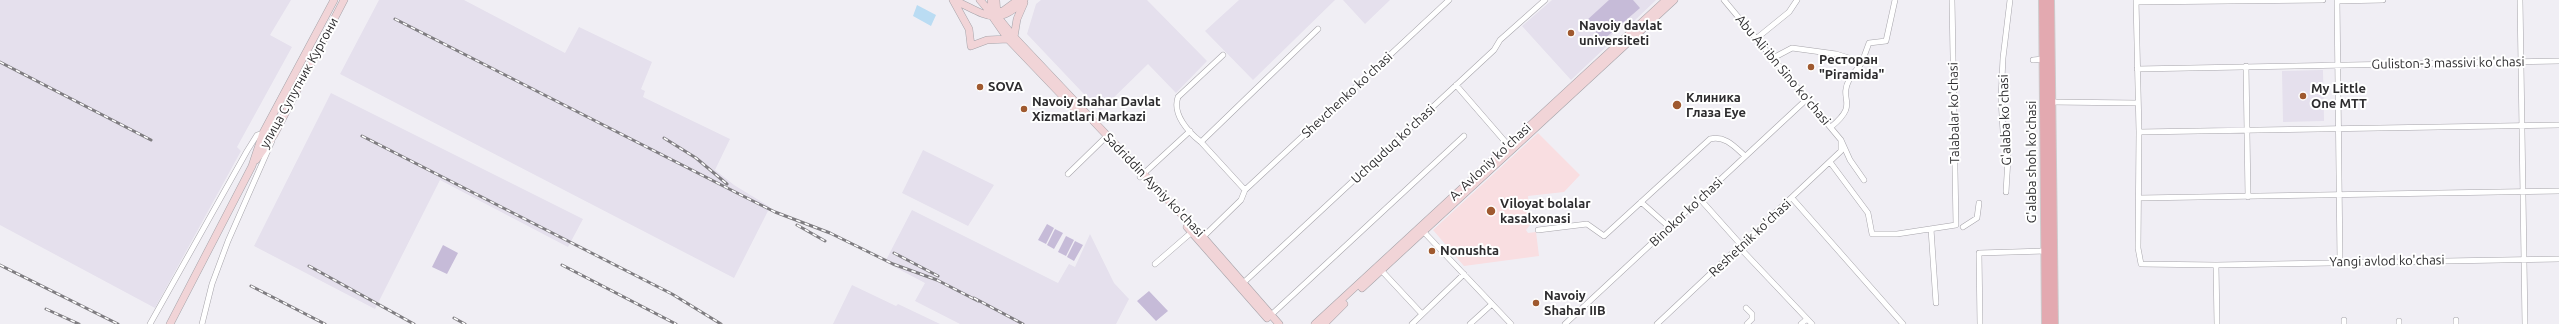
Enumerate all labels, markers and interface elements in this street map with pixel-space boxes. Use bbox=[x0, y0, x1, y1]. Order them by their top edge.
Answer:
street label: Abu Ali ibn Sino ko'chasi bbox=[1732, 12, 1834, 128]
street label: улица Супутник Кургони bbox=[257, 15, 341, 151]
place label: Navoiy davlat universiteti bbox=[1579, 18, 1662, 49]
marker: Navoiy davlat universiteti bbox=[1566, 28, 1576, 38]
street label: Shevchenko ko'chasi bbox=[1298, 49, 1396, 141]
place label: Ресторан "Piramida" bbox=[1819, 52, 1884, 83]
street label: Guliston-3 massivi ko'chasi bbox=[2371, 54, 2525, 72]
marker: Ресторан "Piramida" bbox=[1806, 62, 1816, 72]
street label: Talabalar ko'chasi bbox=[1945, 62, 1963, 164]
street label: G'alaba ko'chasi bbox=[1996, 74, 2014, 166]
place label: SOVA bbox=[988, 79, 1023, 95]
place label: My Little One MTT bbox=[2311, 81, 2367, 112]
marker: SOVA bbox=[975, 82, 985, 92]
place label: Клиника Глаза Eye bbox=[1686, 90, 1746, 121]
marker: My Little One MTT bbox=[2298, 91, 2308, 101]
place label: Navoiy shahar Davlat Xizmatlari Markazi bbox=[1032, 94, 1161, 125]
marker: Клиника Глаза Eye bbox=[1671, 99, 1683, 111]
street label: Uchquduq ko'chasi bbox=[1348, 101, 1438, 187]
street label: G'alaba shoh ko'chasi bbox=[2024, 101, 2040, 223]
marker: Navoiy shahar Davlat Xizmatlari Markazi bbox=[1019, 104, 1029, 114]
street label: A. Avloniy ko'chasi bbox=[1446, 120, 1534, 204]
street label: Sadriddin Ayniy ko'chasi bbox=[1100, 130, 1208, 240]
street label: Binokor ko'chasi bbox=[1646, 174, 1726, 250]
place label: Viloyat bolalar kasalxonasi bbox=[1500, 196, 1591, 227]
street label: Reshetnik ko'chasi bbox=[1706, 196, 1794, 280]
marker: Viloyat bolalar kasalxonasi bbox=[1485, 205, 1497, 217]
place label: Nonushta bbox=[1440, 243, 1499, 259]
marker: Nonushta bbox=[1427, 246, 1437, 256]
street label: Yangi avlod ko'chasi bbox=[2329, 252, 2445, 270]
place label: Navoiy Shahar IIB bbox=[1544, 288, 1606, 319]
marker: Navoiy Shahar IIB bbox=[1531, 298, 1541, 308]

